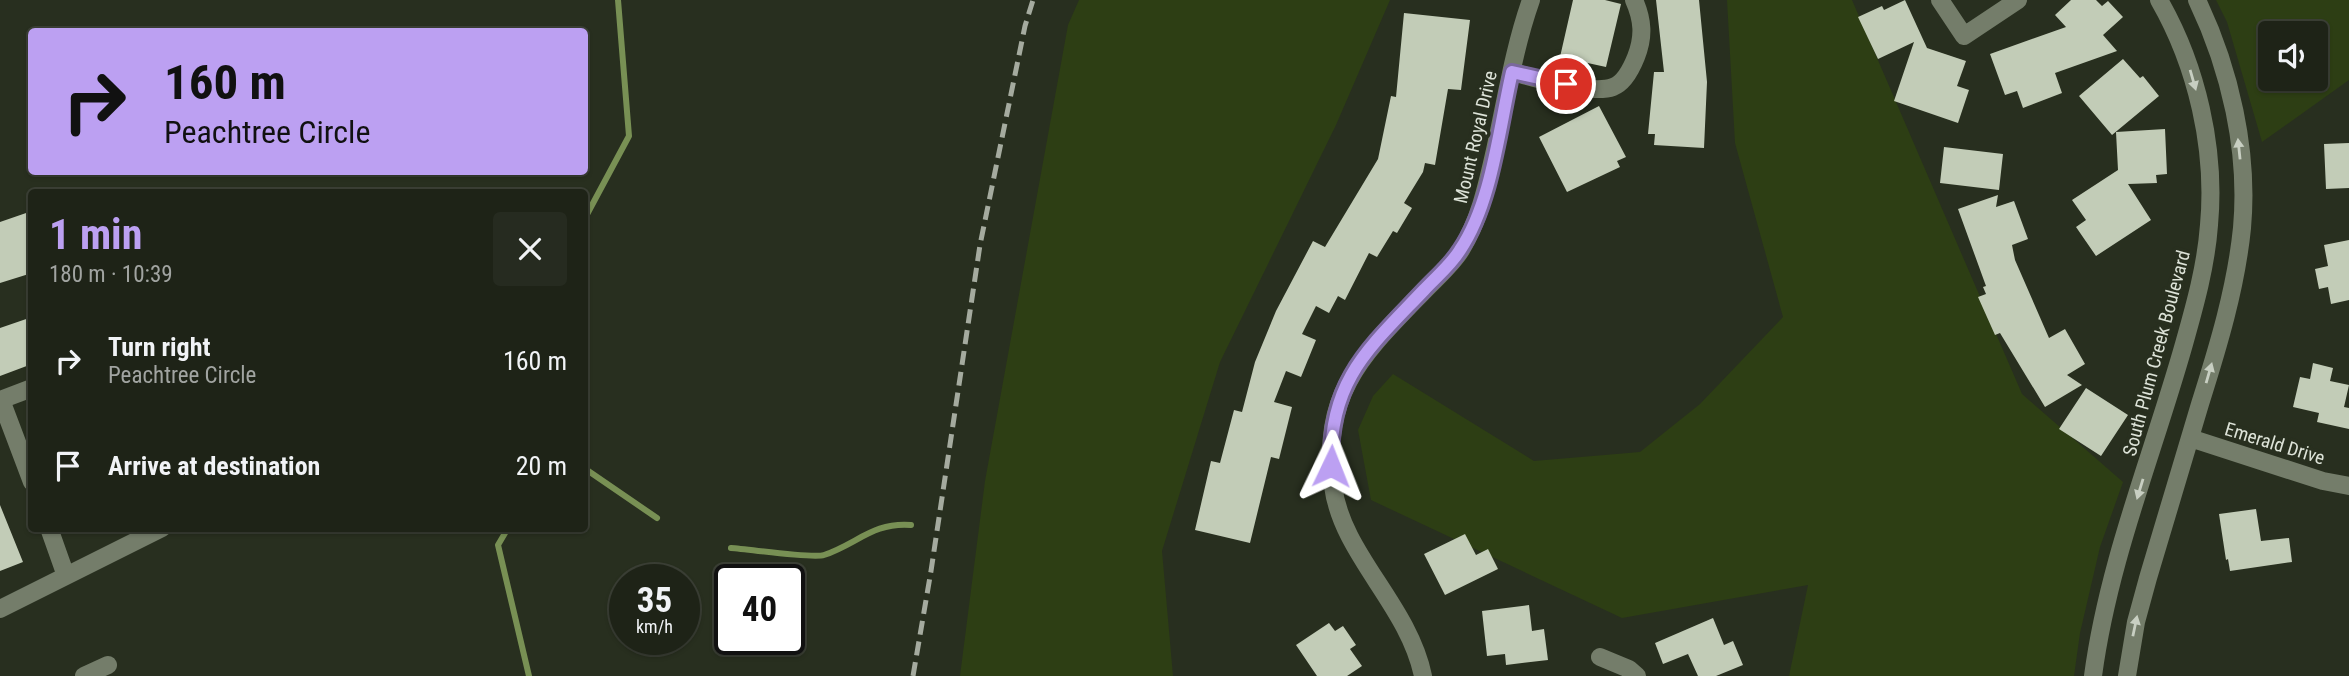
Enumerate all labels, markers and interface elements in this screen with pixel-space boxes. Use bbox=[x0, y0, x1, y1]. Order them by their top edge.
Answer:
map controls bbox=[2258, 21, 2328, 91]
button: sound bbox=[2258, 21, 2328, 91]
text: 160 m bbox=[164, 54, 286, 111]
pin bbox=[1536, 54, 1596, 114]
icon: right bbox=[49, 56, 140, 147]
icon: arrive bbox=[1547, 65, 1585, 103]
street label: Mount Royal Drive bbox=[1449, 69, 1502, 206]
one-way arrow bbox=[2188, 70, 2198, 91]
text: Peachtree Circle bbox=[164, 113, 370, 151]
one-way arrow bbox=[2234, 138, 2245, 160]
text: 1 min bbox=[49, 210, 142, 259]
button: close bbox=[493, 212, 567, 286]
street label: South Plum Creek Boulevard bbox=[2118, 248, 2195, 458]
text: 180 m · 10:39 bbox=[49, 261, 173, 288]
text: Turn right bbox=[108, 332, 210, 362]
icon: right bbox=[49, 342, 87, 380]
text: 160 m bbox=[503, 346, 567, 376]
text: Peachtree Circle bbox=[108, 362, 256, 389]
one-way arrow bbox=[2205, 362, 2215, 383]
street label: Emerald Drive bbox=[2222, 417, 2328, 470]
position arrow bbox=[1294, 429, 1368, 503]
icon: arrive bbox=[49, 447, 87, 485]
text: Arrive at destination bbox=[108, 451, 320, 481]
text: 20 m bbox=[516, 451, 567, 481]
one-way arrow bbox=[2134, 478, 2145, 499]
speed limit sign: 40 bbox=[714, 564, 805, 655]
text: 35 bbox=[637, 580, 672, 621]
one-way arrow bbox=[2130, 615, 2141, 637]
text: km/h bbox=[636, 616, 673, 637]

